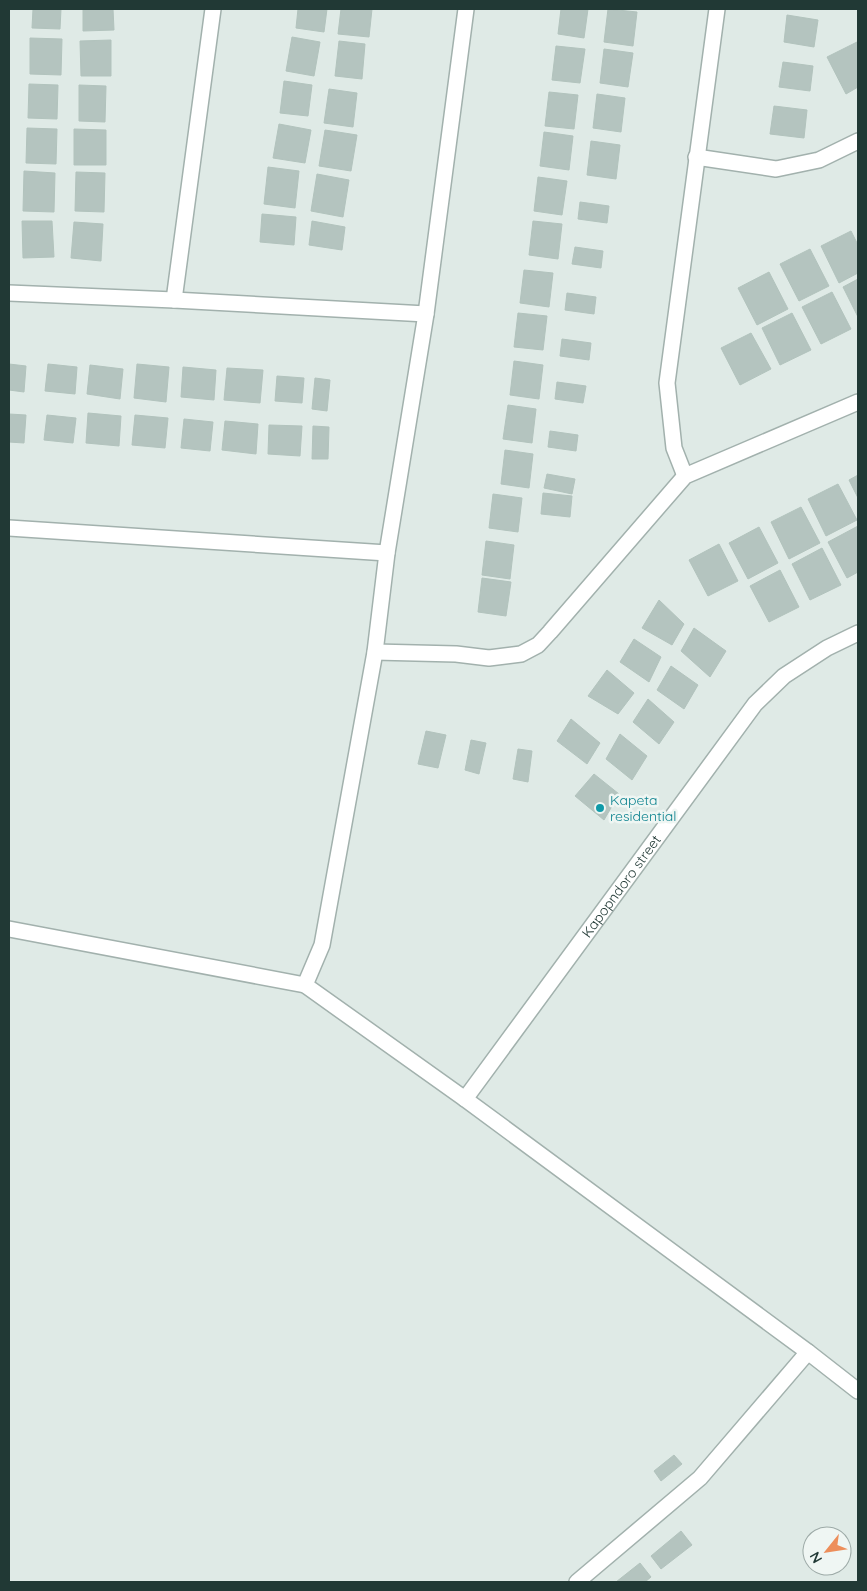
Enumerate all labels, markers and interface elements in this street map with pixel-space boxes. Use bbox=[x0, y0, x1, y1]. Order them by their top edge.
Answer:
place label: Kapeta residential bbox=[610, 791, 677, 825]
marker: Kapeta residential bbox=[594, 802, 606, 814]
street label: Kapopndoro street bbox=[578, 831, 665, 941]
north arrow bbox=[802, 1526, 852, 1576]
text: N bbox=[805, 1549, 826, 1566]

